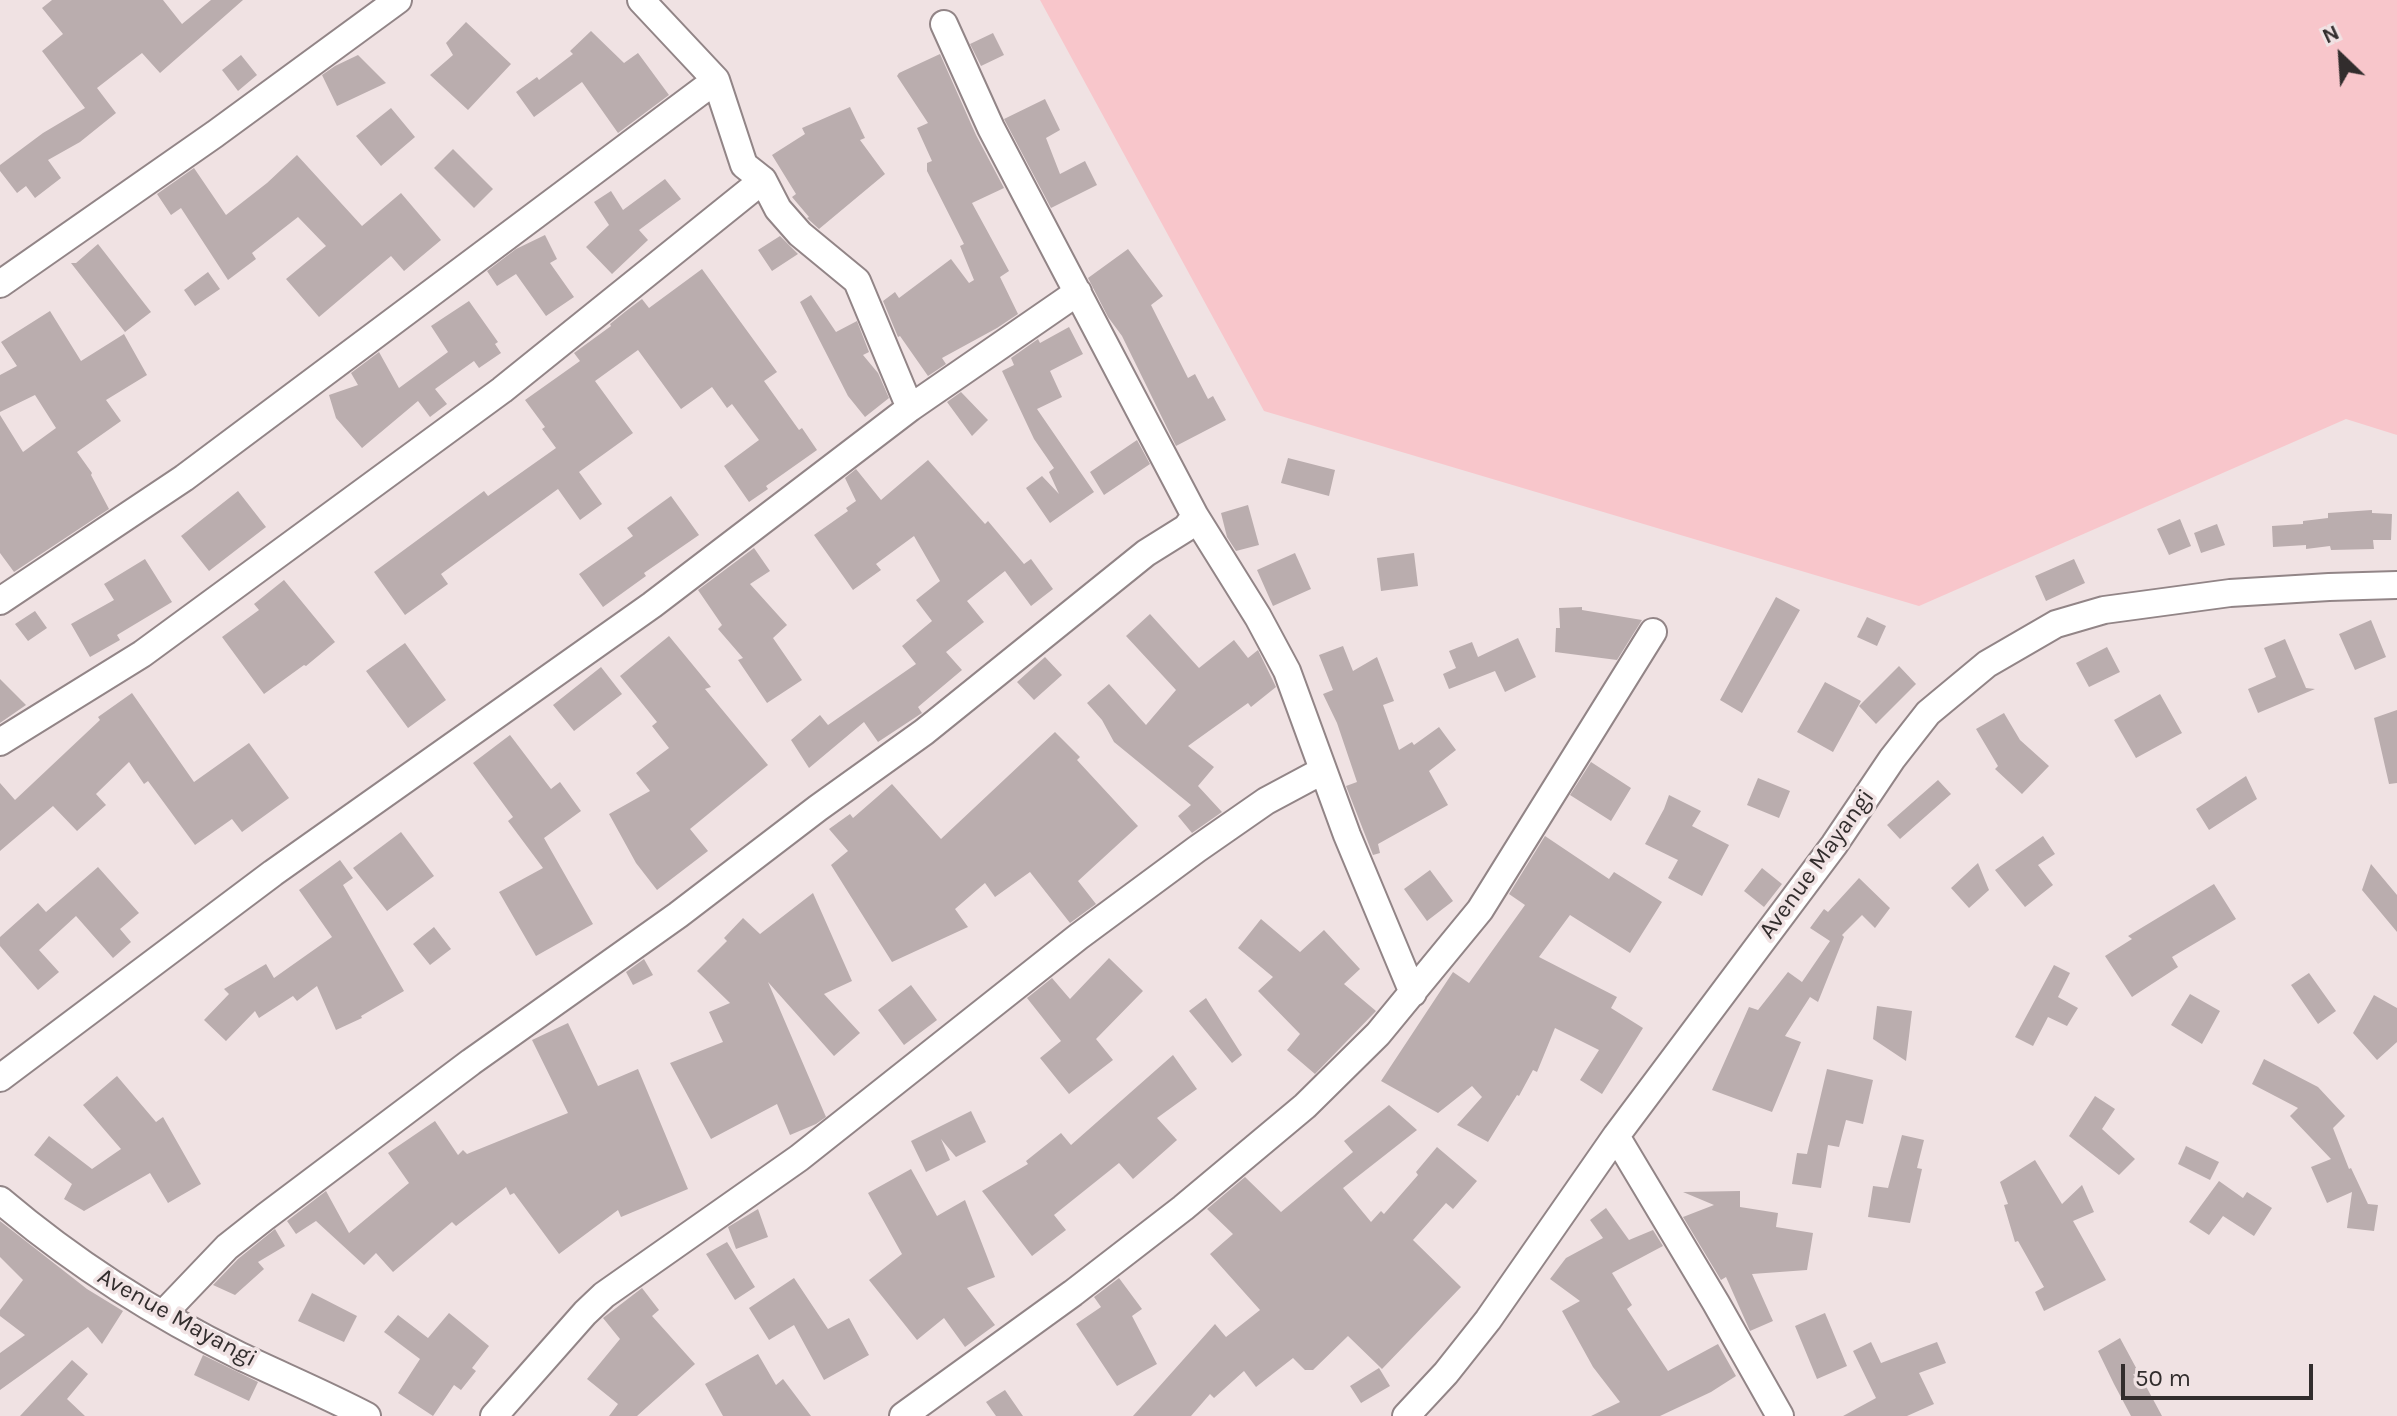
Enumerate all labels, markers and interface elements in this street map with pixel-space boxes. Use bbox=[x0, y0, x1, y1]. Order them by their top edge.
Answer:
north arrow bbox=[2301, 16, 2381, 96]
text: N bbox=[2318, 19, 2344, 49]
street label: Avenue Mayangi bbox=[1753, 784, 1881, 944]
street label: Avenue Mayangi bbox=[92, 1262, 262, 1374]
scale bar bbox=[2125, 1348, 2317, 1398]
text: 50 m bbox=[2135, 1364, 2191, 1392]

